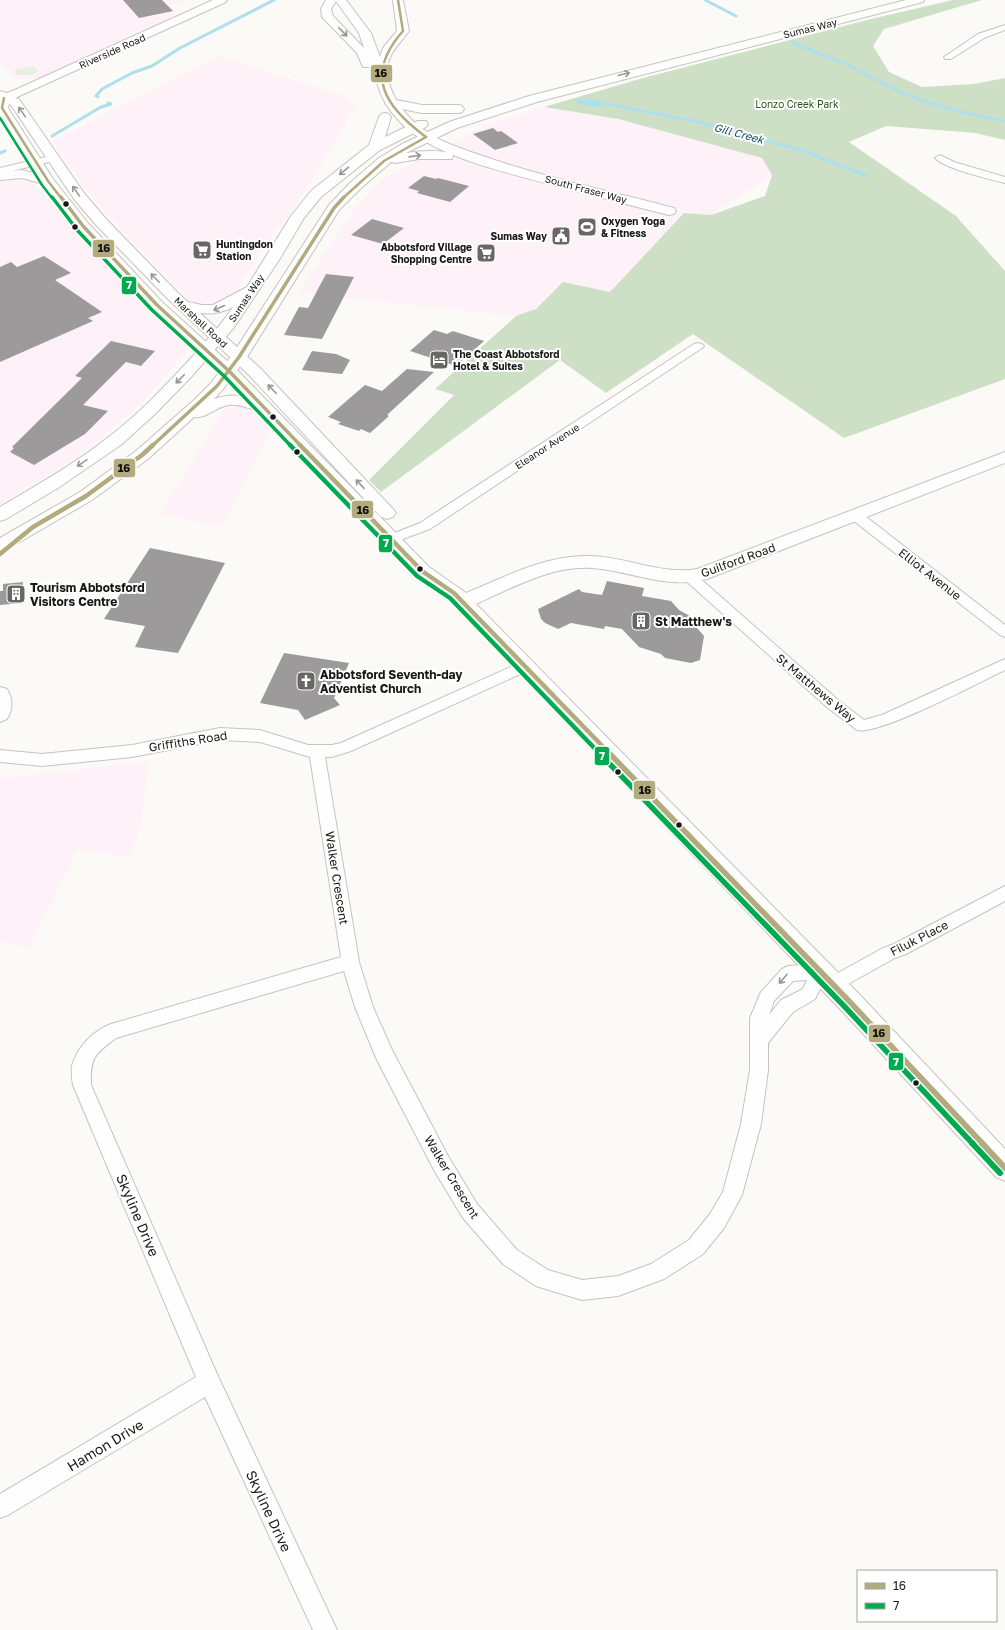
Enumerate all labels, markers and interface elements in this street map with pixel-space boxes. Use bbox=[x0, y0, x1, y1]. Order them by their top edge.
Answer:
street label: Sumas Way bbox=[782, 15, 839, 40]
one-way arrow bbox=[338, 27, 348, 37]
street label: Riverside Road bbox=[77, 31, 147, 71]
line badge: 16 bbox=[370, 64, 393, 83]
text: 16 bbox=[375, 66, 387, 79]
one-way arrow bbox=[618, 70, 631, 78]
park label: Lonzo Creek Park bbox=[755, 98, 839, 110]
one-way arrow bbox=[18, 107, 26, 118]
water label: Gill Creek bbox=[713, 120, 767, 146]
one-way arrow bbox=[408, 152, 421, 160]
one-way arrow bbox=[339, 167, 350, 175]
street label: South Fraser Way bbox=[544, 172, 629, 206]
one-way arrow bbox=[72, 186, 80, 197]
unlabelled marker bbox=[61, 199, 71, 209]
place label: Oxygen Yoga & Fitness bbox=[601, 215, 665, 239]
sports icon: Oxygen Yoga & Fitness bbox=[576, 216, 598, 238]
unlabelled marker bbox=[70, 222, 80, 232]
public building icon: Sumas Way bbox=[550, 225, 572, 247]
place label: Sumas Way bbox=[491, 230, 547, 242]
place label: Huntingdon Station bbox=[216, 238, 273, 262]
line badge: 16 bbox=[92, 239, 115, 258]
supermarket icon: Huntingdon Station bbox=[191, 239, 213, 261]
text: 16 bbox=[98, 241, 110, 254]
place label: Abbotsford Village Shopping Centre bbox=[381, 241, 472, 265]
supermarket icon: Abbotsford Village Shopping Centre bbox=[475, 242, 497, 264]
street label: Sumas Way bbox=[226, 272, 267, 324]
one-way arrow bbox=[150, 273, 160, 283]
line badge: 7 bbox=[121, 276, 137, 295]
text: 7 bbox=[126, 278, 132, 291]
street label: Marshall Road bbox=[172, 294, 230, 350]
one-way arrow bbox=[214, 305, 226, 312]
place label: The Coast Abbotsford Hotel & Suites bbox=[453, 348, 559, 372]
hotel icon: The Coast Abbotsford Hotel & Suites bbox=[428, 349, 450, 371]
one-way arrow bbox=[176, 374, 185, 384]
one-way arrow bbox=[267, 384, 276, 394]
unlabelled marker bbox=[268, 412, 278, 422]
street label: Eleanor Avenue bbox=[512, 421, 582, 471]
unlabelled marker bbox=[292, 447, 302, 457]
line badge: 16 bbox=[113, 458, 136, 478]
one-way arrow bbox=[76, 460, 88, 468]
text: 16 bbox=[118, 461, 130, 474]
one-way arrow bbox=[356, 480, 365, 490]
line badge: 16 bbox=[351, 500, 374, 519]
text: 16 bbox=[357, 503, 369, 516]
line badge: 7 bbox=[378, 534, 393, 553]
text: 7 bbox=[383, 536, 389, 549]
street label: Guilford Road bbox=[699, 540, 777, 580]
street label: Elliot Avenue bbox=[896, 545, 964, 603]
unlabelled marker bbox=[415, 564, 425, 574]
place label: Tourism Abbotsford Visitors Centre bbox=[30, 580, 145, 609]
building icon: Tourism Abbotsford Visitors Centre bbox=[5, 583, 27, 605]
building icon: St Matthew's bbox=[630, 610, 652, 632]
place label: St Matthew's bbox=[655, 614, 732, 629]
street label: St Matthews Way bbox=[773, 650, 859, 726]
place label: Abbotsford Seventh-day Adventist Church bbox=[320, 667, 463, 696]
church icon: Abbotsford Seventh-day Adventist Church bbox=[295, 670, 317, 692]
street label: Griffiths Road bbox=[148, 727, 228, 755]
line badge: 7 bbox=[594, 746, 610, 766]
text: 7 bbox=[599, 749, 605, 762]
unlabelled marker bbox=[613, 767, 623, 777]
line badge: 16 bbox=[633, 780, 656, 800]
text: 16 bbox=[639, 783, 651, 796]
unlabelled marker bbox=[674, 820, 684, 830]
street label: Walker Crescent bbox=[322, 830, 352, 926]
street label: Filuk Place bbox=[887, 917, 951, 959]
one-way arrow bbox=[779, 974, 788, 985]
line badge: 16 bbox=[868, 1024, 891, 1043]
text: 16 bbox=[873, 1026, 885, 1039]
line badge: 7 bbox=[888, 1052, 904, 1071]
text: 7 bbox=[893, 1055, 899, 1068]
unlabelled marker bbox=[911, 1078, 921, 1088]
street label: Walker Crescent bbox=[421, 1133, 483, 1222]
street label: Skyline Drive bbox=[113, 1171, 163, 1259]
street label: Hamon Drive bbox=[64, 1416, 146, 1474]
street label: Skyline Drive bbox=[243, 1468, 295, 1554]
legend bbox=[857, 1570, 997, 1622]
text: 16 bbox=[893, 1578, 906, 1593]
text: 7 bbox=[893, 1598, 899, 1613]

